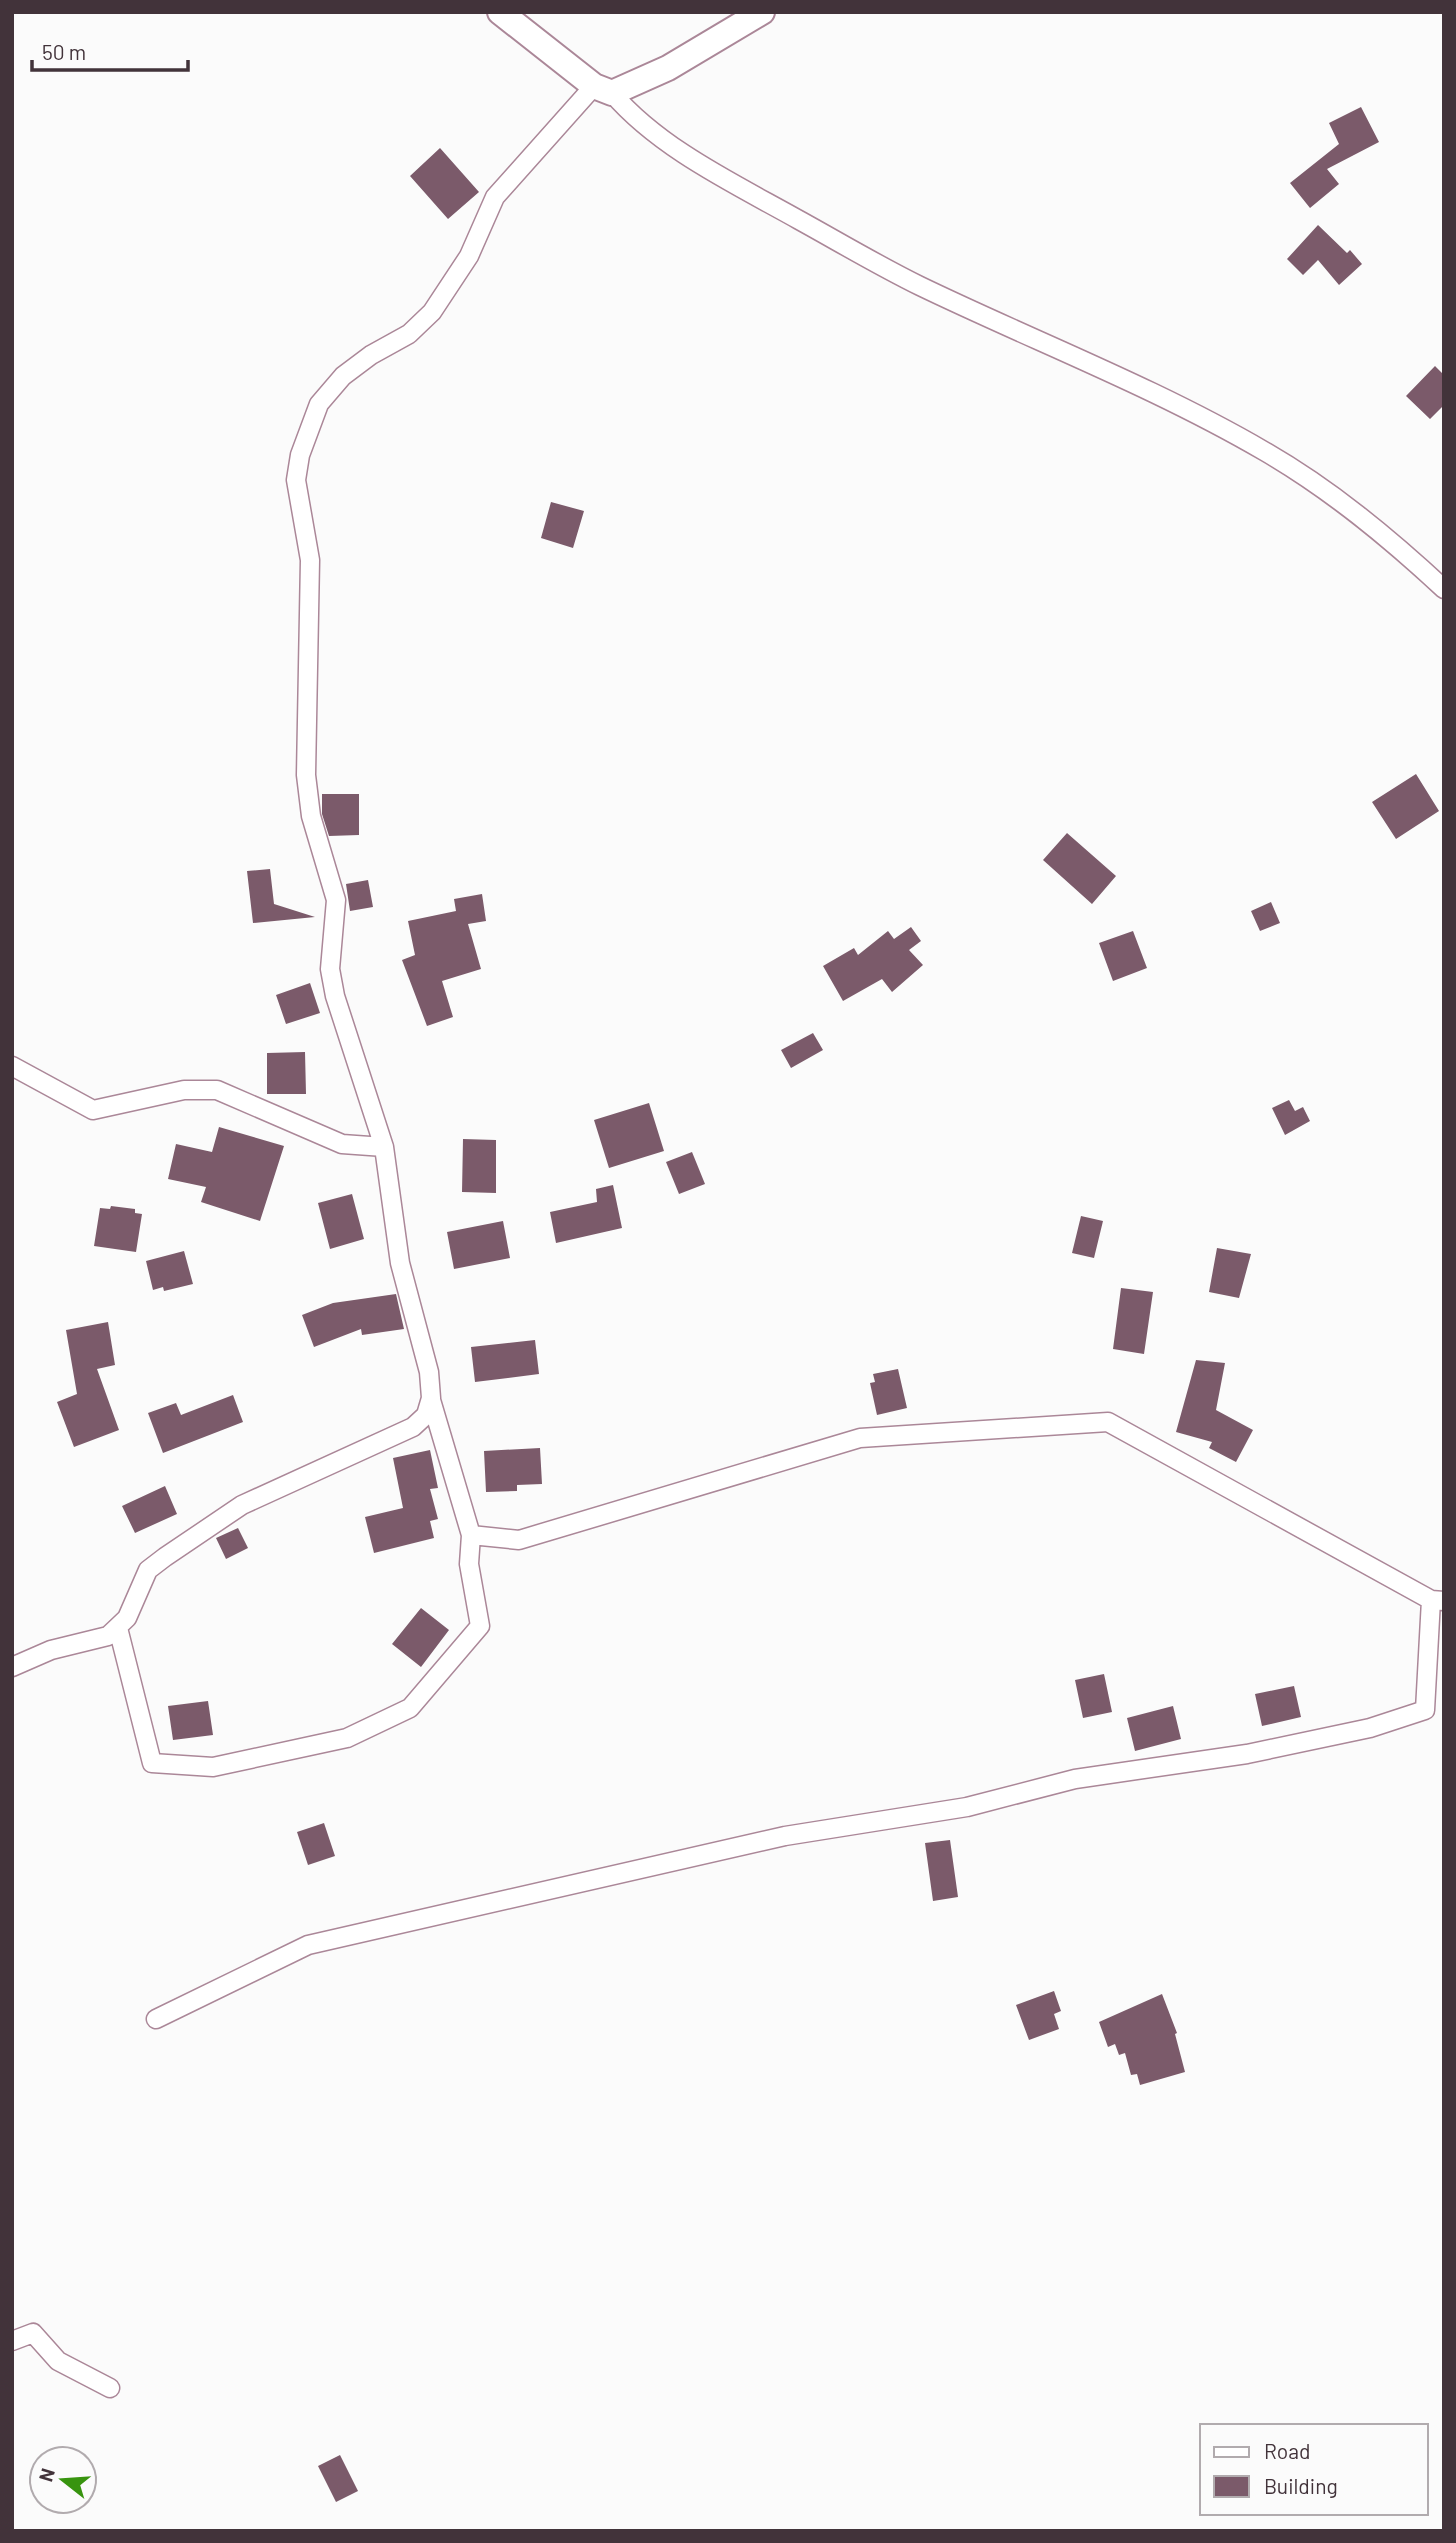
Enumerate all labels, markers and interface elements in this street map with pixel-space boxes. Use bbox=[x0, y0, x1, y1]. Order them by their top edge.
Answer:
scale bar bbox=[32, 28, 187, 72]
text: 50 m bbox=[42, 39, 86, 64]
legend bbox=[1200, 2424, 1428, 2515]
text: Road bbox=[1264, 2438, 1310, 2463]
north arrow bbox=[28, 2445, 98, 2515]
text: N bbox=[33, 2465, 59, 2484]
text: Building bbox=[1264, 2473, 1338, 2498]

